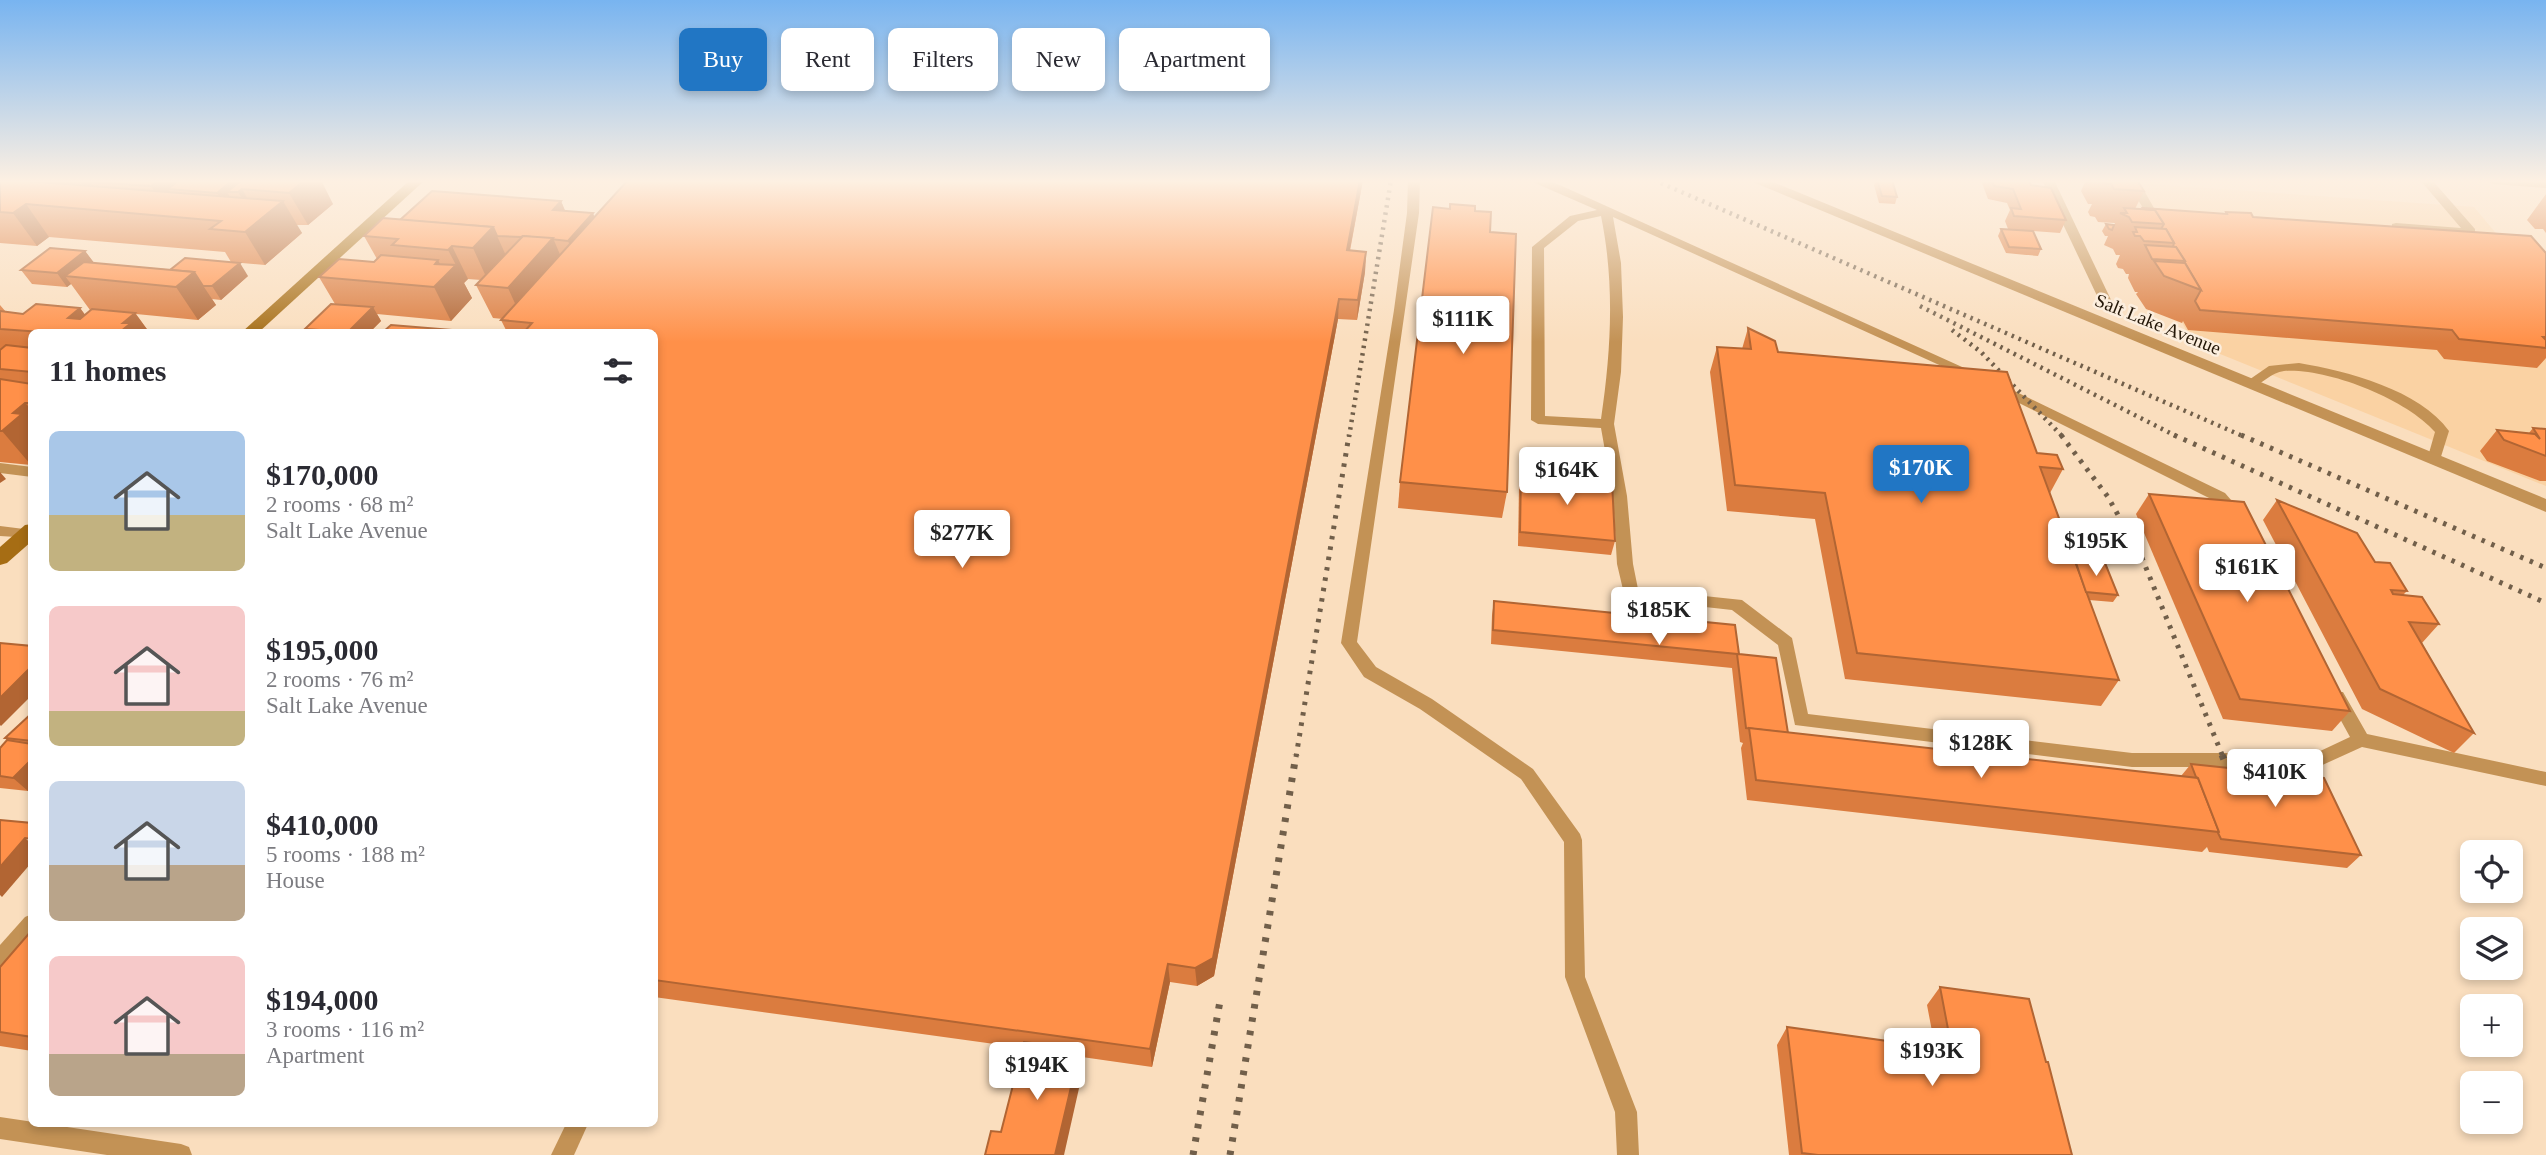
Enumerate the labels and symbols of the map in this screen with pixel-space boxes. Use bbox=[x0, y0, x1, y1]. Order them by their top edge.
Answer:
street label: Salt Lake Avenue bbox=[2092, 289, 2224, 359]
pin: $111K bbox=[1414, 296, 1512, 356]
pin: $170K bbox=[1872, 446, 1970, 505]
pin: $164K bbox=[1518, 448, 1616, 507]
pin: $277K bbox=[913, 510, 1011, 570]
pin: $195K bbox=[2047, 518, 2145, 578]
pin: $161K bbox=[2198, 544, 2296, 604]
pin: $185K bbox=[1610, 588, 1708, 647]
pin: $128K bbox=[1932, 720, 2030, 780]
pin: $410K bbox=[2226, 750, 2324, 809]
pin: $193K bbox=[1883, 1028, 1981, 1088]
pin: $194K bbox=[988, 1042, 1086, 1102]

